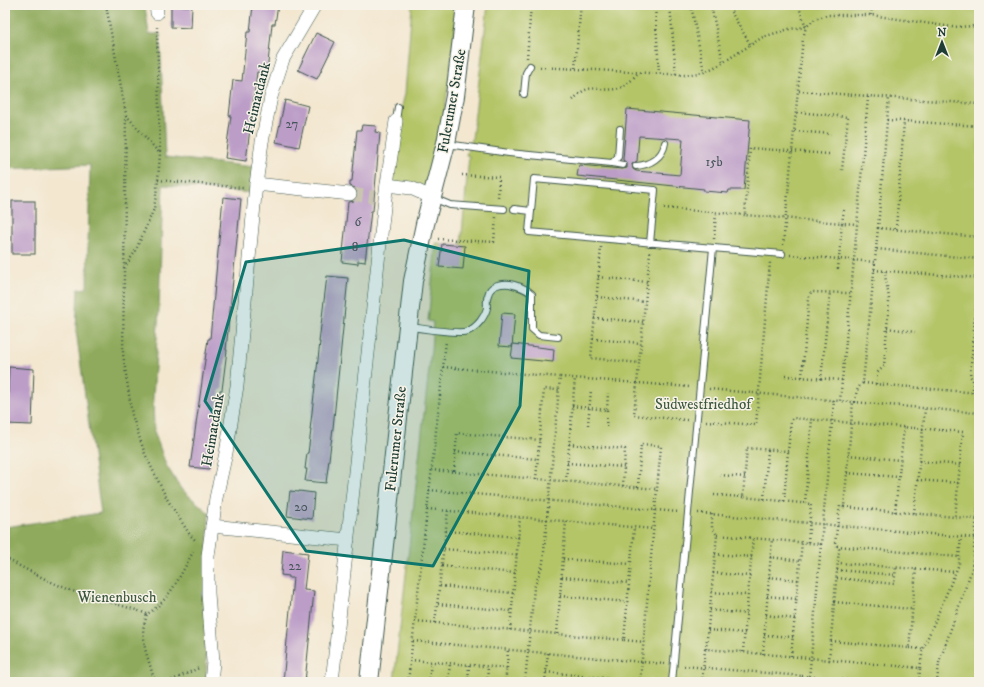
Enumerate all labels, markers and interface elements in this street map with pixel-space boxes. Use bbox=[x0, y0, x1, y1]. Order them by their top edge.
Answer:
north arrow bbox=[922, 22, 962, 62]
text: N bbox=[937, 26, 947, 40]
street label: Fulerumer Straße bbox=[433, 47, 471, 155]
street label: Heimatdank bbox=[239, 59, 275, 136]
house number: 27 bbox=[286, 116, 299, 132]
house number: 15b bbox=[705, 154, 723, 170]
house number: 6 bbox=[355, 214, 363, 230]
house number: 8 bbox=[352, 239, 358, 255]
street label: Fulerumer Straße bbox=[381, 385, 411, 493]
street label: Heimatdank bbox=[197, 391, 229, 468]
park label: Südwestfriedhof bbox=[655, 395, 753, 414]
house number: 20 bbox=[294, 499, 308, 515]
house number: 22 bbox=[289, 558, 302, 574]
park label: Wienenbusch bbox=[76, 588, 157, 607]

